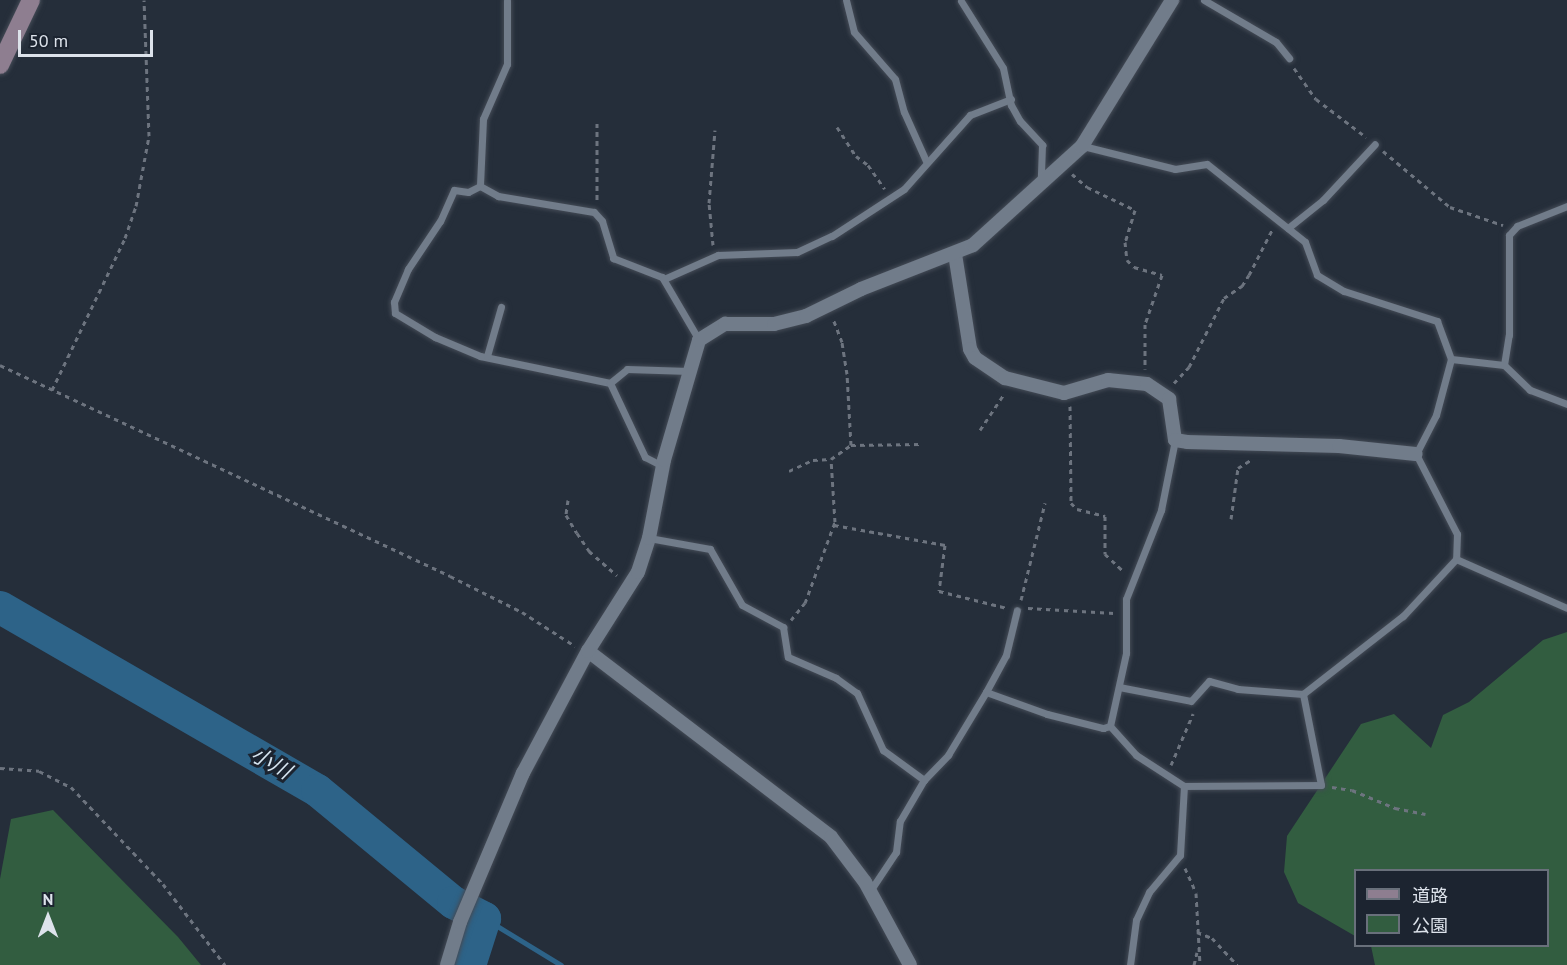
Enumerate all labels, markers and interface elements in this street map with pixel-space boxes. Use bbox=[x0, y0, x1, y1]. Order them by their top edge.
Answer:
scale bar bbox=[21, 18, 156, 56]
text: 50 m bbox=[29, 29, 68, 52]
water label: 小川 bbox=[247, 742, 295, 784]
legend bbox=[1354, 869, 1549, 947]
text: 道路 bbox=[1412, 884, 1448, 907]
north arrow bbox=[18, 887, 78, 947]
text: N bbox=[43, 889, 53, 909]
text: 公園 bbox=[1412, 914, 1448, 937]

